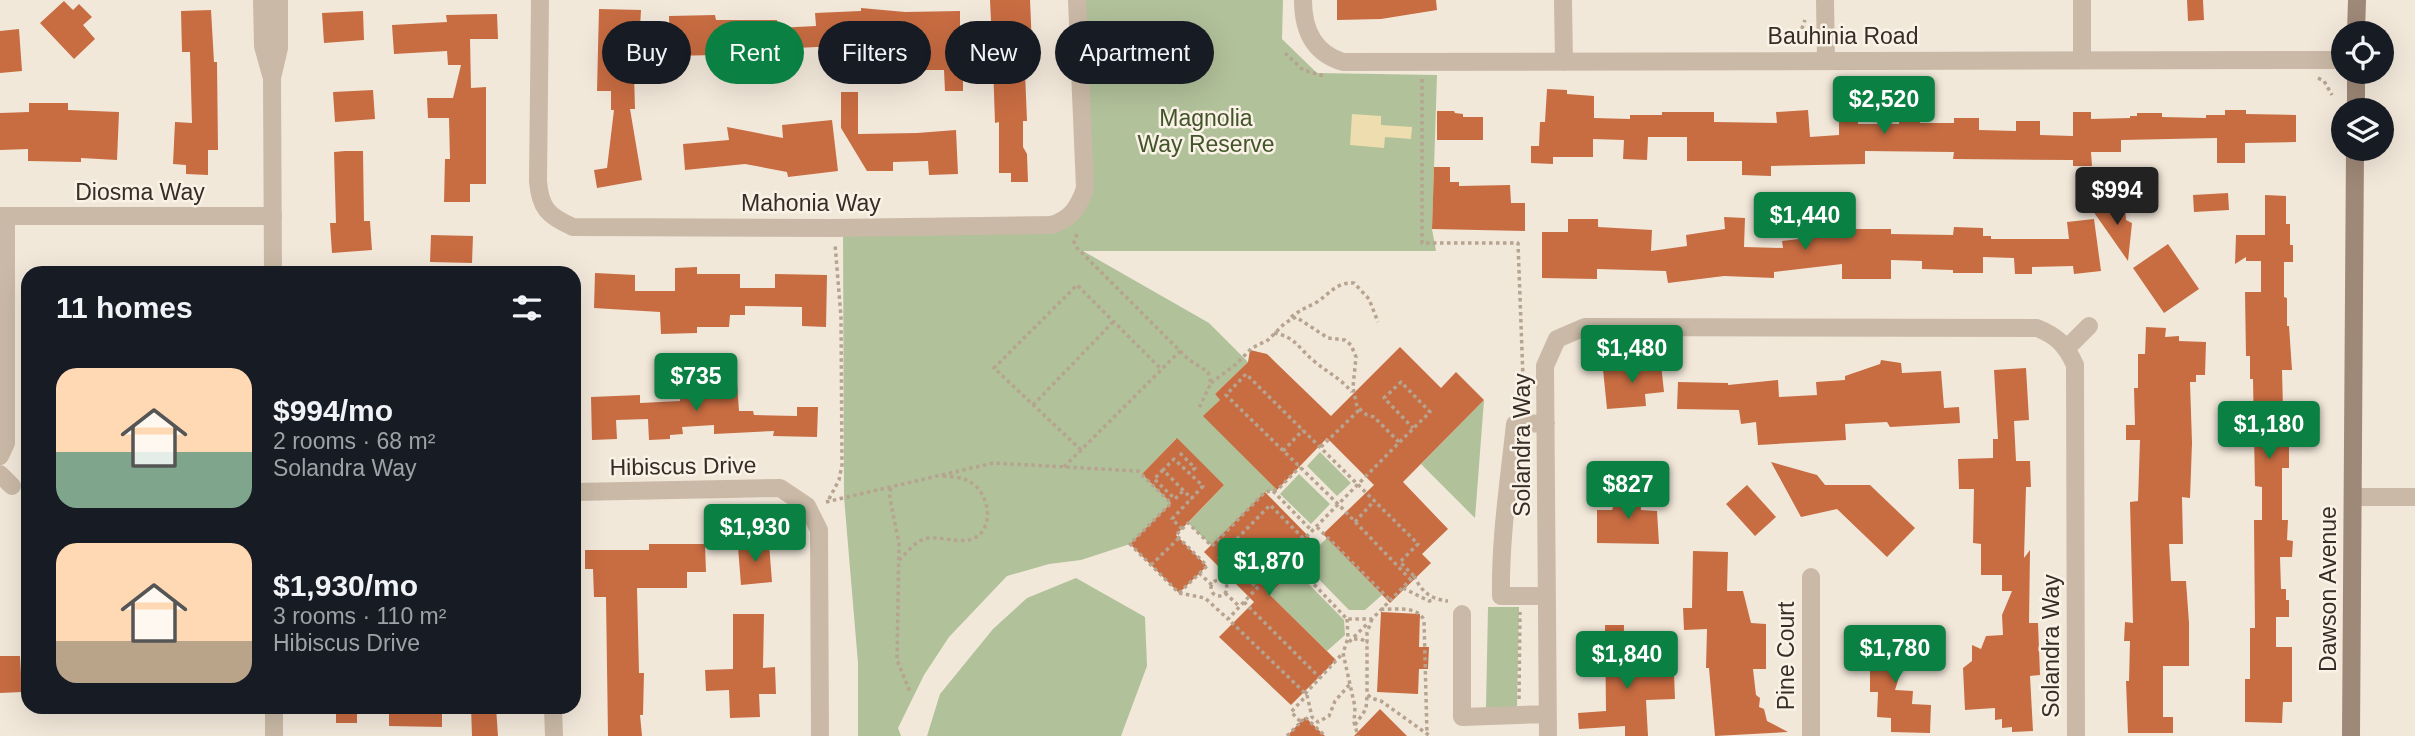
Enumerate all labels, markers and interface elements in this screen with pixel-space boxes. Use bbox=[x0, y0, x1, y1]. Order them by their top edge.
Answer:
chip: Buy bbox=[602, 21, 691, 84]
chip: Rent bbox=[705, 21, 804, 84]
chip: Filters bbox=[818, 21, 931, 84]
chip: New bbox=[945, 21, 1041, 84]
chip: Apartment bbox=[1055, 21, 1214, 84]
map controls bbox=[2331, 21, 2394, 161]
button: locate bbox=[2331, 21, 2394, 84]
street label: Bauhinia Road bbox=[1768, 23, 1918, 49]
pin: $2,520 bbox=[1827, 76, 1941, 136]
text: $2,520 bbox=[1849, 86, 1919, 112]
button: layers bbox=[2331, 98, 2394, 161]
park label: Magnolia Way Reserve bbox=[1137, 105, 1275, 157]
pin: $994 bbox=[2076, 168, 2158, 227]
text: $994 bbox=[2091, 177, 2143, 203]
street label: Diosma Way bbox=[75, 179, 205, 205]
street label: Mahonia Way bbox=[741, 190, 881, 216]
pin: $1,440 bbox=[1748, 192, 1862, 252]
text: $1,440 bbox=[1770, 202, 1840, 228]
icon: filters bbox=[508, 289, 546, 327]
text: 11 homes bbox=[56, 291, 193, 324]
pin: $1,480 bbox=[1575, 326, 1689, 385]
text: $1,480 bbox=[1597, 335, 1667, 361]
pin: $735 bbox=[655, 354, 737, 413]
text: $735 bbox=[670, 363, 722, 389]
street label: Solandra Way bbox=[1509, 373, 1535, 517]
text: $994/mo bbox=[273, 394, 393, 427]
icon: home bbox=[112, 396, 196, 480]
pin: $1,180 bbox=[2212, 402, 2326, 461]
text: $1,180 bbox=[2234, 411, 2304, 437]
text: 2 rooms · 68 m² bbox=[273, 428, 435, 454]
street label: Hibiscus Drive bbox=[609, 452, 757, 480]
text: Solandra Way bbox=[273, 455, 417, 481]
pin: $827 bbox=[1587, 462, 1669, 521]
text: $827 bbox=[1602, 471, 1654, 497]
pin: $1,930 bbox=[698, 504, 812, 564]
street label: Dawson Avenue bbox=[2315, 506, 2341, 672]
text: $1,930 bbox=[720, 514, 790, 540]
pin: $1,870 bbox=[1212, 538, 1326, 598]
text: $1,870 bbox=[1234, 548, 1304, 574]
text: $1,930/mo bbox=[273, 569, 418, 602]
icon: home bbox=[112, 571, 196, 655]
street label: Solandra Way bbox=[2038, 574, 2064, 718]
street label: Pine Court bbox=[1773, 601, 1799, 710]
text: 3 rooms · 110 m² bbox=[273, 603, 446, 629]
pin: $1,780 bbox=[1838, 626, 1952, 685]
text: Hibiscus Drive bbox=[273, 630, 420, 656]
pin: $1,840 bbox=[1570, 632, 1684, 691]
text: $1,780 bbox=[1860, 635, 1930, 661]
text: $1,840 bbox=[1592, 641, 1662, 667]

